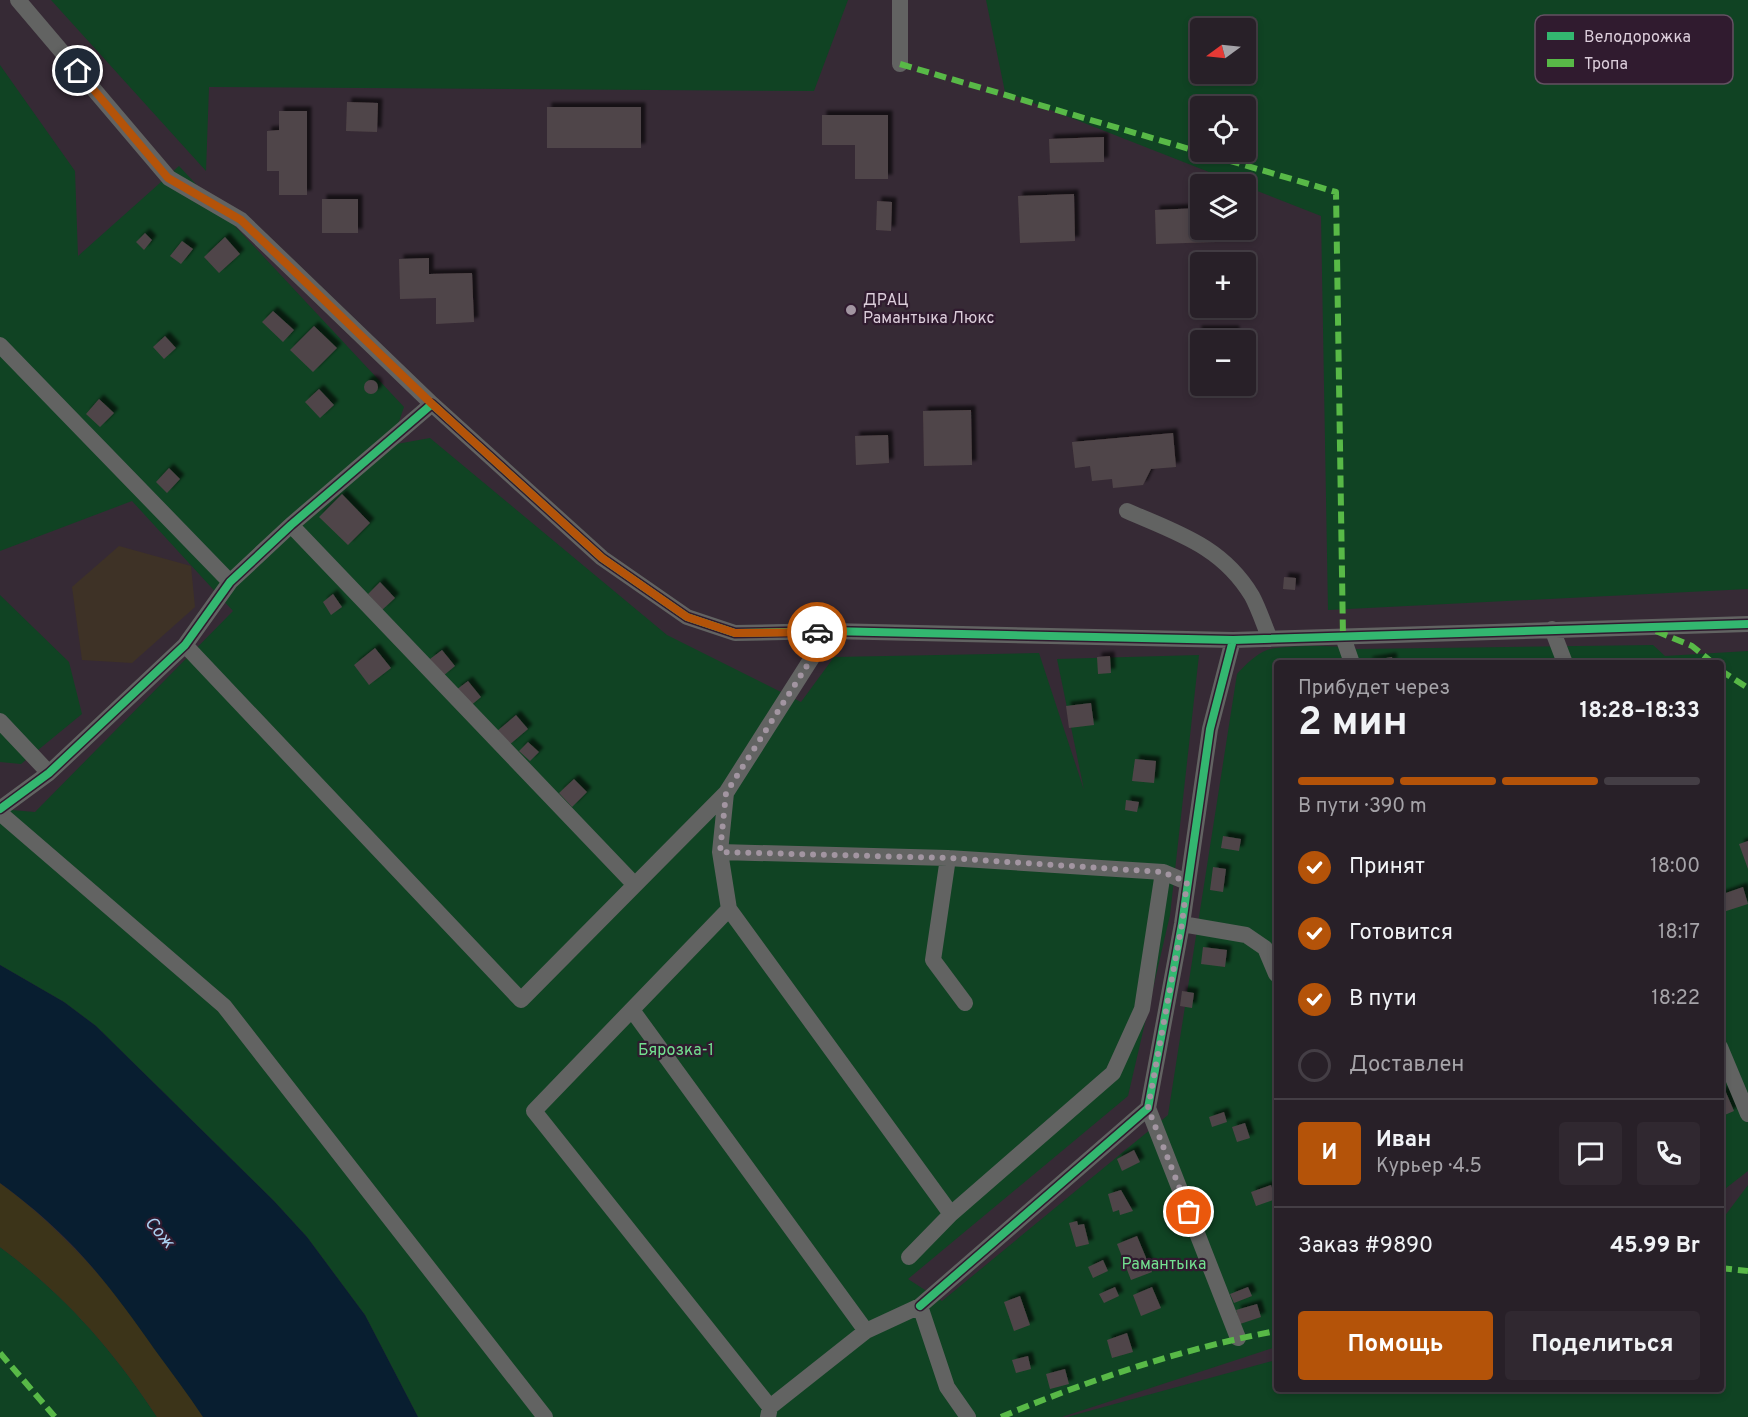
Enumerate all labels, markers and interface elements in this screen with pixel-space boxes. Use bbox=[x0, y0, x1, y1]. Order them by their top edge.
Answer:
legend bbox=[1535, 15, 1733, 84]
north arrow bbox=[1190, 18, 1256, 84]
map controls bbox=[1190, 18, 1256, 396]
text: Велодорожка bbox=[1584, 28, 1691, 48]
pin bbox=[52, 45, 103, 96]
icon: home bbox=[61, 54, 94, 87]
text: Тропа bbox=[1584, 55, 1628, 75]
button: locate bbox=[1190, 96, 1256, 162]
button: layers bbox=[1190, 174, 1256, 240]
button: + bbox=[1190, 252, 1256, 318]
place label: ДРАЦ Рамантыка Люкс bbox=[863, 291, 994, 329]
marker: ДРАЦ Рамантыка Люкс bbox=[844, 303, 858, 317]
button: − bbox=[1190, 330, 1256, 396]
courier bbox=[787, 602, 847, 662]
icon: car bbox=[801, 616, 834, 649]
text: Прибудет через bbox=[1298, 676, 1450, 702]
text: 18:28–18:33 bbox=[1579, 698, 1700, 725]
text: 2 мин bbox=[1298, 700, 1408, 749]
text: В пути · 390 m bbox=[1298, 794, 1427, 820]
icon: check bbox=[1298, 851, 1331, 884]
text: Принят bbox=[1349, 854, 1425, 881]
text: 18:00 bbox=[1650, 854, 1700, 880]
icon: check bbox=[1298, 917, 1331, 950]
text: Готовится bbox=[1349, 920, 1453, 947]
text: 18:17 bbox=[1658, 920, 1700, 946]
icon: check bbox=[1298, 983, 1331, 1016]
text: В пути bbox=[1349, 986, 1417, 1013]
text: 18:22 bbox=[1651, 986, 1700, 1012]
park label: Бярозка-1 bbox=[638, 1041, 714, 1061]
text: Доставлен bbox=[1349, 1052, 1464, 1079]
button: chat bbox=[1559, 1122, 1622, 1185]
button: phone bbox=[1637, 1122, 1700, 1185]
text: Иван bbox=[1376, 1127, 1431, 1154]
text: И bbox=[1322, 1140, 1337, 1167]
text: Курьер · 4.5 bbox=[1376, 1154, 1482, 1180]
pin bbox=[1163, 1186, 1214, 1237]
icon: bag bbox=[1172, 1195, 1205, 1228]
water label: Сож bbox=[139, 1212, 180, 1255]
text: Заказ #9890 bbox=[1298, 1233, 1433, 1260]
text: 45.99 Br bbox=[1610, 1233, 1700, 1260]
park label: Рамантыка bbox=[1122, 1255, 1206, 1275]
button: Помощь bbox=[1298, 1311, 1493, 1380]
button: Поделиться bbox=[1505, 1311, 1700, 1380]

